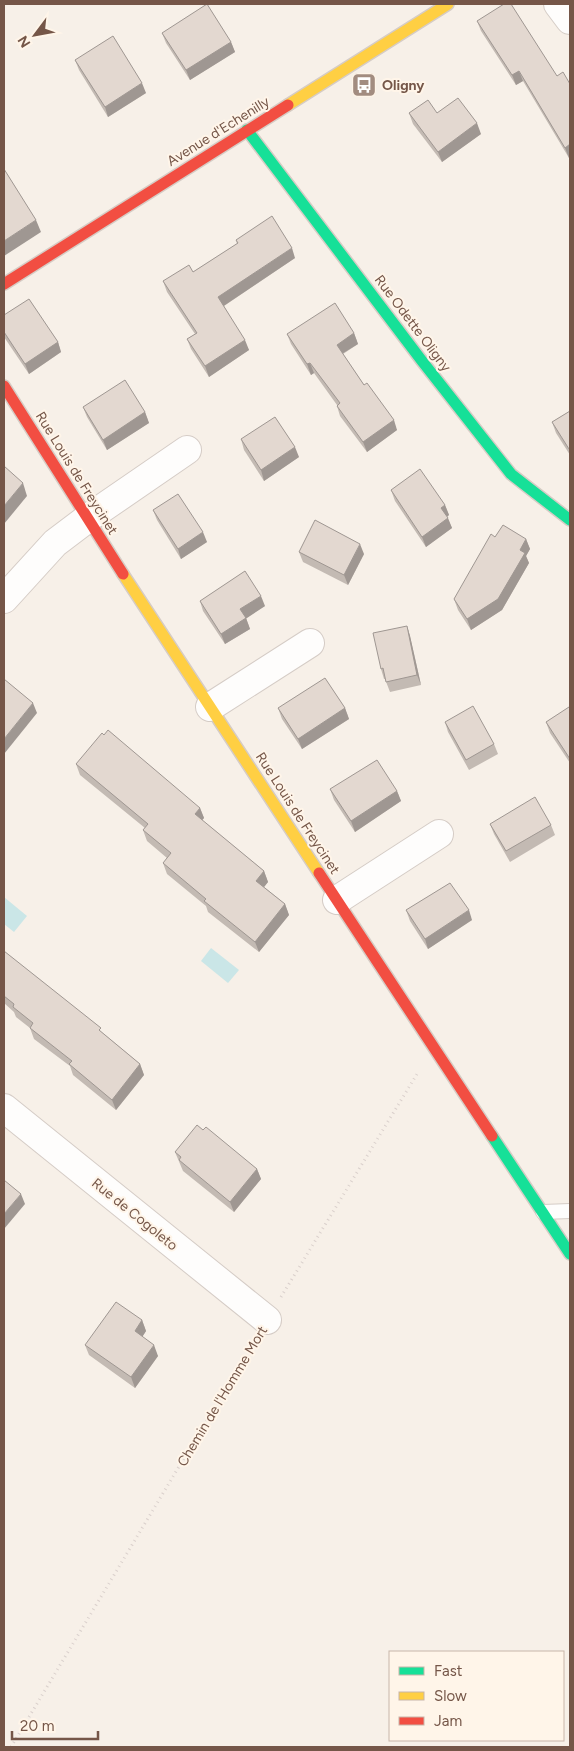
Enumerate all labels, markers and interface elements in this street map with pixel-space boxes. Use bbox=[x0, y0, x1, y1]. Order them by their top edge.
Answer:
north arrow bbox=[10, 10, 60, 60]
text: N bbox=[14, 33, 34, 51]
bus stop icon: Oligny bbox=[351, 72, 377, 98]
place label: Oligny bbox=[382, 77, 425, 94]
street label: Avenue d'Echenilly bbox=[164, 93, 273, 170]
street label: Rue Odette Oligny bbox=[371, 272, 455, 375]
street label: Rue Louis de Freycinet bbox=[32, 409, 121, 538]
street label: Rue Louis de Freycinet bbox=[252, 749, 343, 877]
street label: Rue de Cogoleto bbox=[88, 1175, 181, 1254]
street label: Chemin de l'Homme Mort bbox=[174, 1323, 271, 1470]
legend bbox=[389, 1651, 564, 1741]
text: Fast bbox=[434, 1662, 463, 1680]
text: Slow bbox=[434, 1687, 467, 1705]
scale bar bbox=[12, 1708, 99, 1740]
text: Jam bbox=[434, 1712, 462, 1730]
text: 20 m bbox=[20, 1717, 54, 1735]

